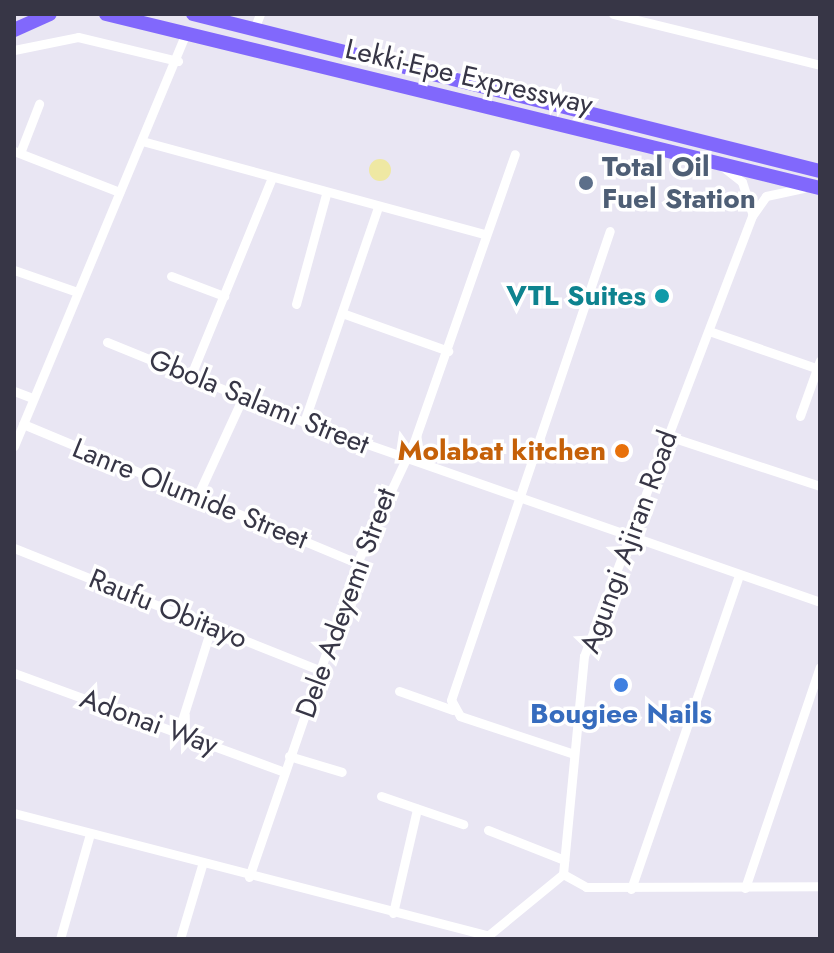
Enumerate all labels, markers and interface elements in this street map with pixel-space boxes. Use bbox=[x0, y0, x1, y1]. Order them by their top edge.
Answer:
street label: Lekki-Epe Expressway bbox=[342, 32, 596, 122]
place label: Total Oil Fuel Station bbox=[602, 150, 756, 216]
marker: Total Oil Fuel Station bbox=[577, 174, 595, 192]
place label: VTL Suites bbox=[506, 279, 646, 313]
marker: VTL Suites bbox=[653, 287, 671, 305]
street label: Gbola Salami Street bbox=[144, 343, 374, 461]
street label: Agungi Ajiran Road bbox=[573, 426, 685, 658]
street label: Lanre Olumide Street bbox=[67, 431, 313, 557]
place label: Molabat kitchen bbox=[398, 434, 606, 468]
marker: Molabat kitchen bbox=[613, 442, 631, 460]
street label: Dele Adeyemi Street bbox=[289, 484, 403, 722]
street label: Raufu Obitayo bbox=[84, 562, 252, 656]
marker: Bougiee Nails bbox=[612, 676, 630, 694]
street label: Adonai Way bbox=[76, 682, 222, 762]
place label: Bougiee Nails bbox=[530, 697, 712, 731]

